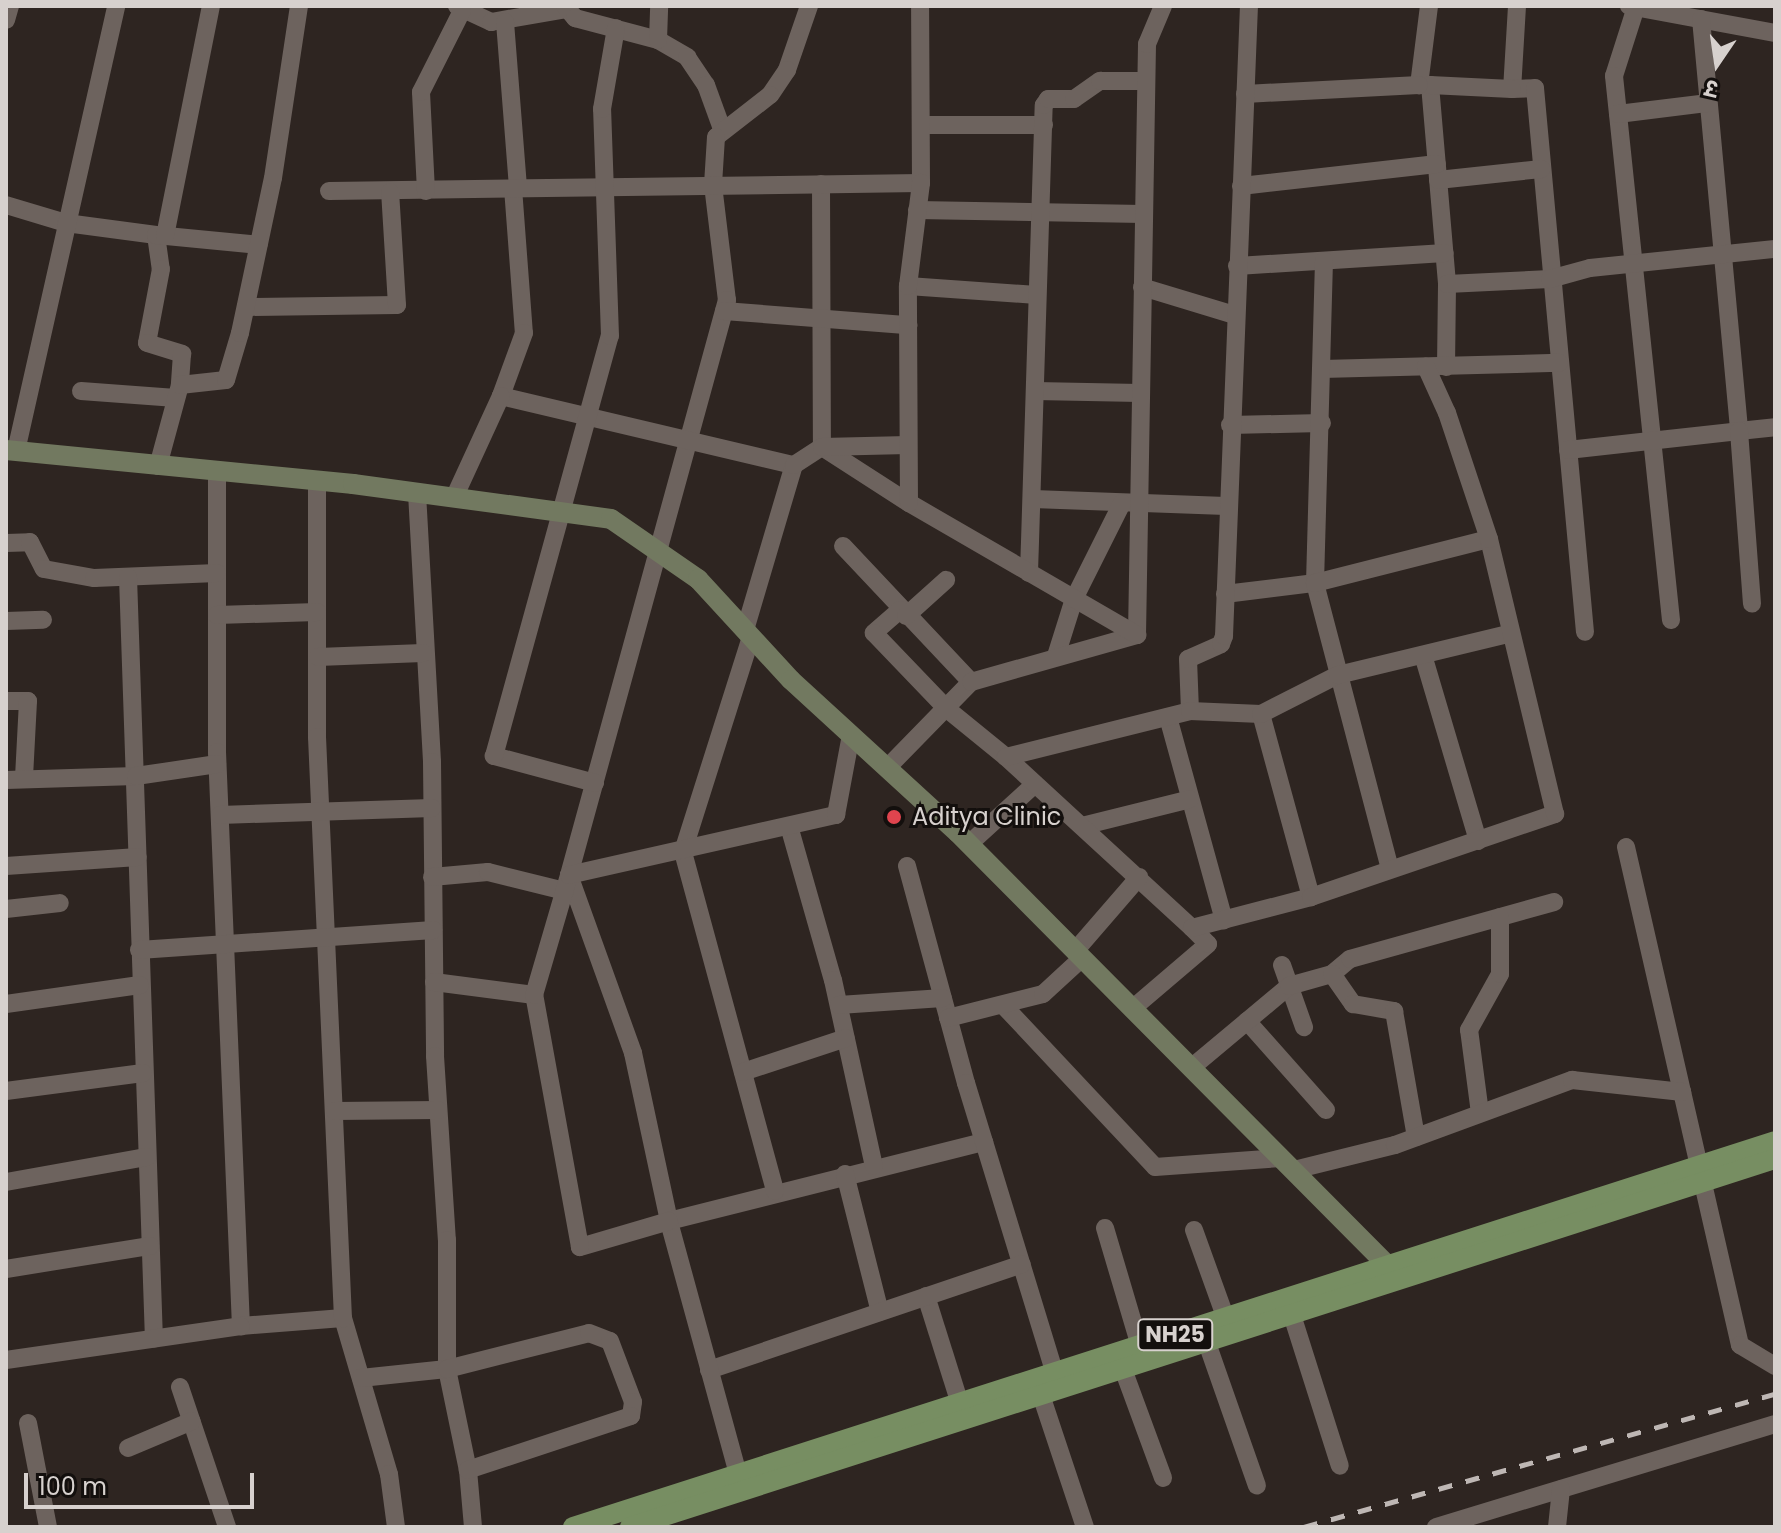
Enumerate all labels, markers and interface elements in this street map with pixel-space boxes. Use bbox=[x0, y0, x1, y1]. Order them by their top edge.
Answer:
north arrow bbox=[1677, 24, 1757, 104]
text: उ bbox=[1702, 71, 1721, 104]
place label: Aditya Clinic bbox=[912, 803, 1061, 831]
marker: Aditya Clinic bbox=[883, 806, 905, 828]
road number: NH25 bbox=[1137, 1317, 1213, 1353]
scale bar bbox=[28, 1457, 258, 1507]
text: 100 m bbox=[38, 1470, 107, 1503]

